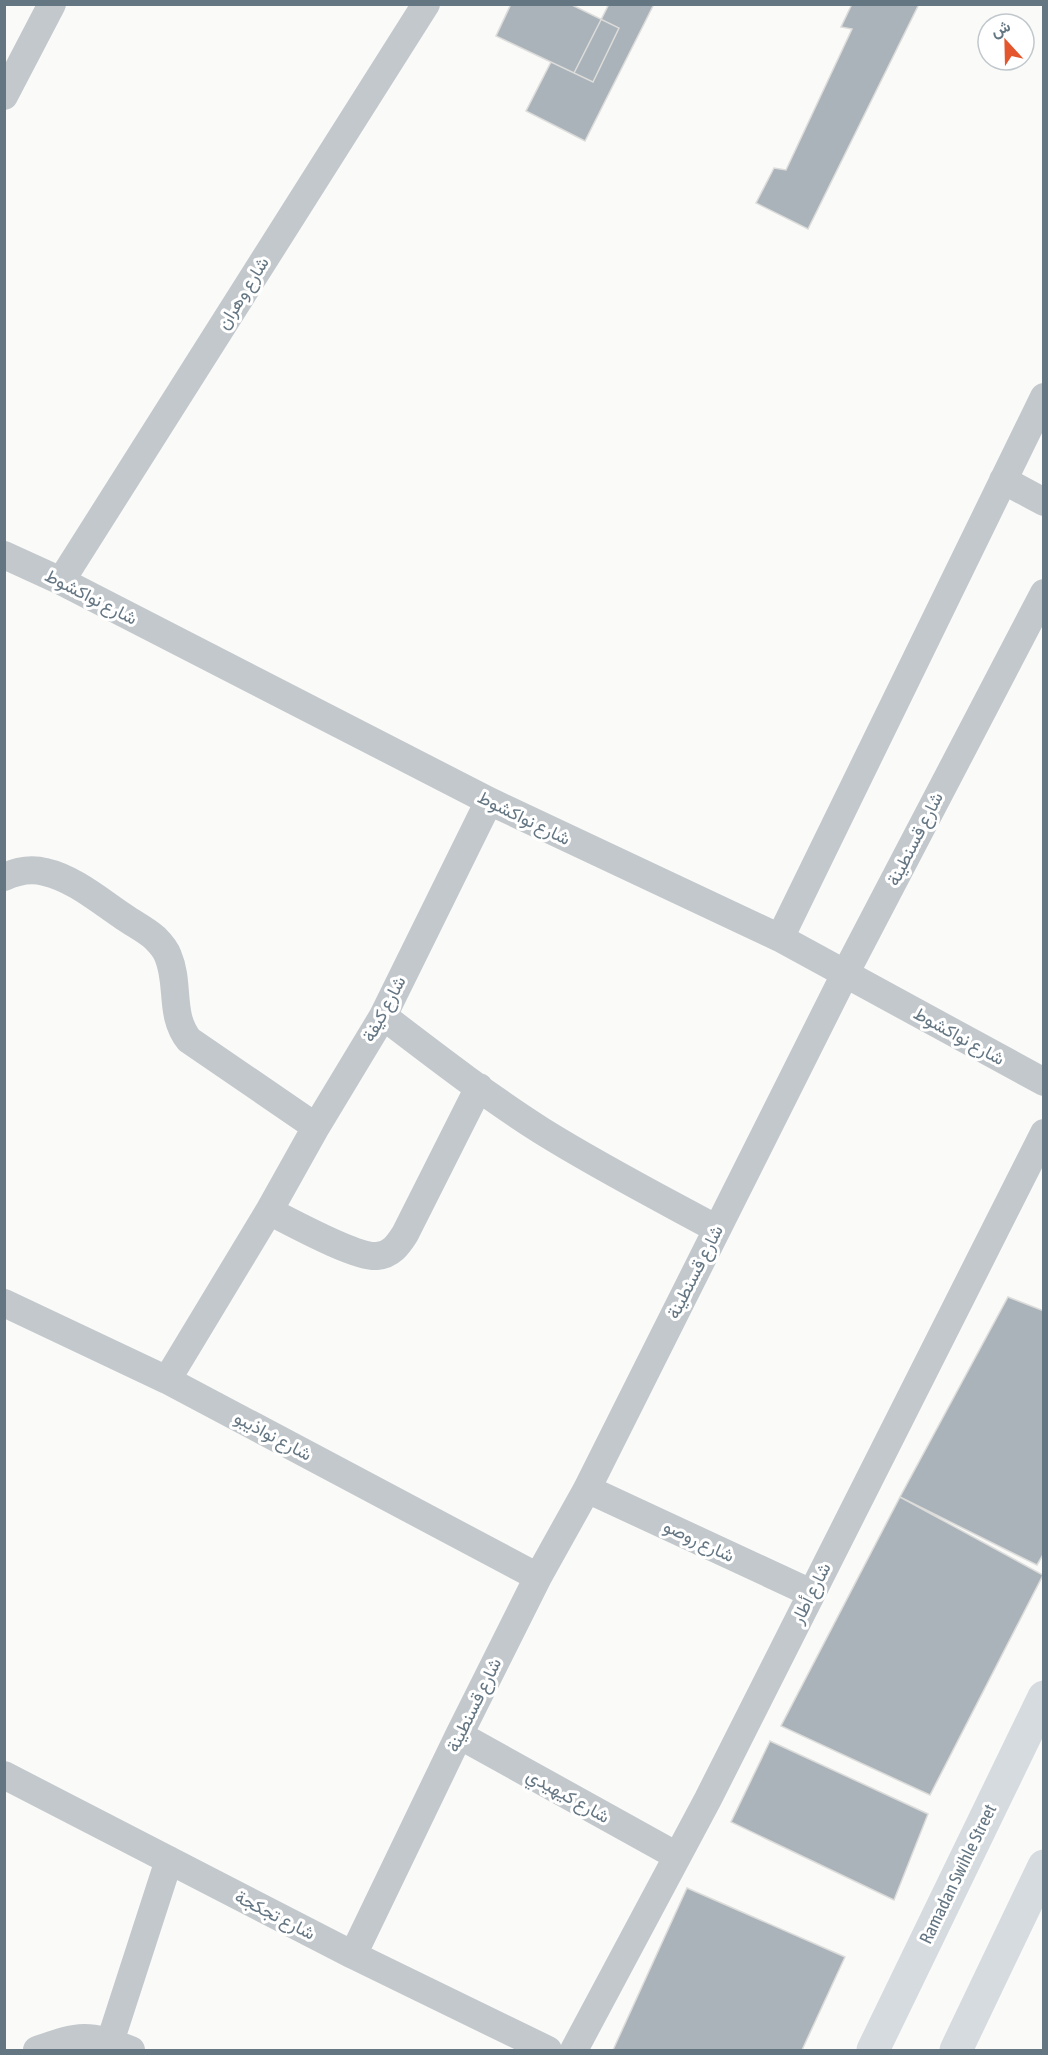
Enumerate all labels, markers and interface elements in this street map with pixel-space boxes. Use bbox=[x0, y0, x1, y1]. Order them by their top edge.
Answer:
north arrow bbox=[976, 12, 1036, 72]
text: ش bbox=[988, 16, 1013, 41]
street label: شارع وهران bbox=[212, 253, 275, 334]
street label: شارع نواكشوط bbox=[41, 564, 141, 631]
street label: شارع نواكشوط bbox=[474, 786, 574, 851]
street label: شارع قسنطينة bbox=[882, 788, 949, 890]
street label: شارع كيفة bbox=[358, 972, 411, 1046]
street label: شارع نواكشوط bbox=[909, 1002, 1008, 1071]
street label: شارع قسنطينة bbox=[662, 1221, 729, 1323]
street label: شارع نواذيبو bbox=[230, 1406, 315, 1466]
street label: شارع روصو bbox=[660, 1515, 738, 1568]
street label: شارع أطار bbox=[786, 1559, 837, 1628]
street label: شارع قسنطينة bbox=[442, 1654, 507, 1756]
street label: شارع كيهيدي bbox=[521, 1764, 614, 1831]
street label: Ramadan Swihle Street bbox=[915, 1801, 1000, 1947]
street label: شارع تجكجة bbox=[231, 1885, 319, 1946]

